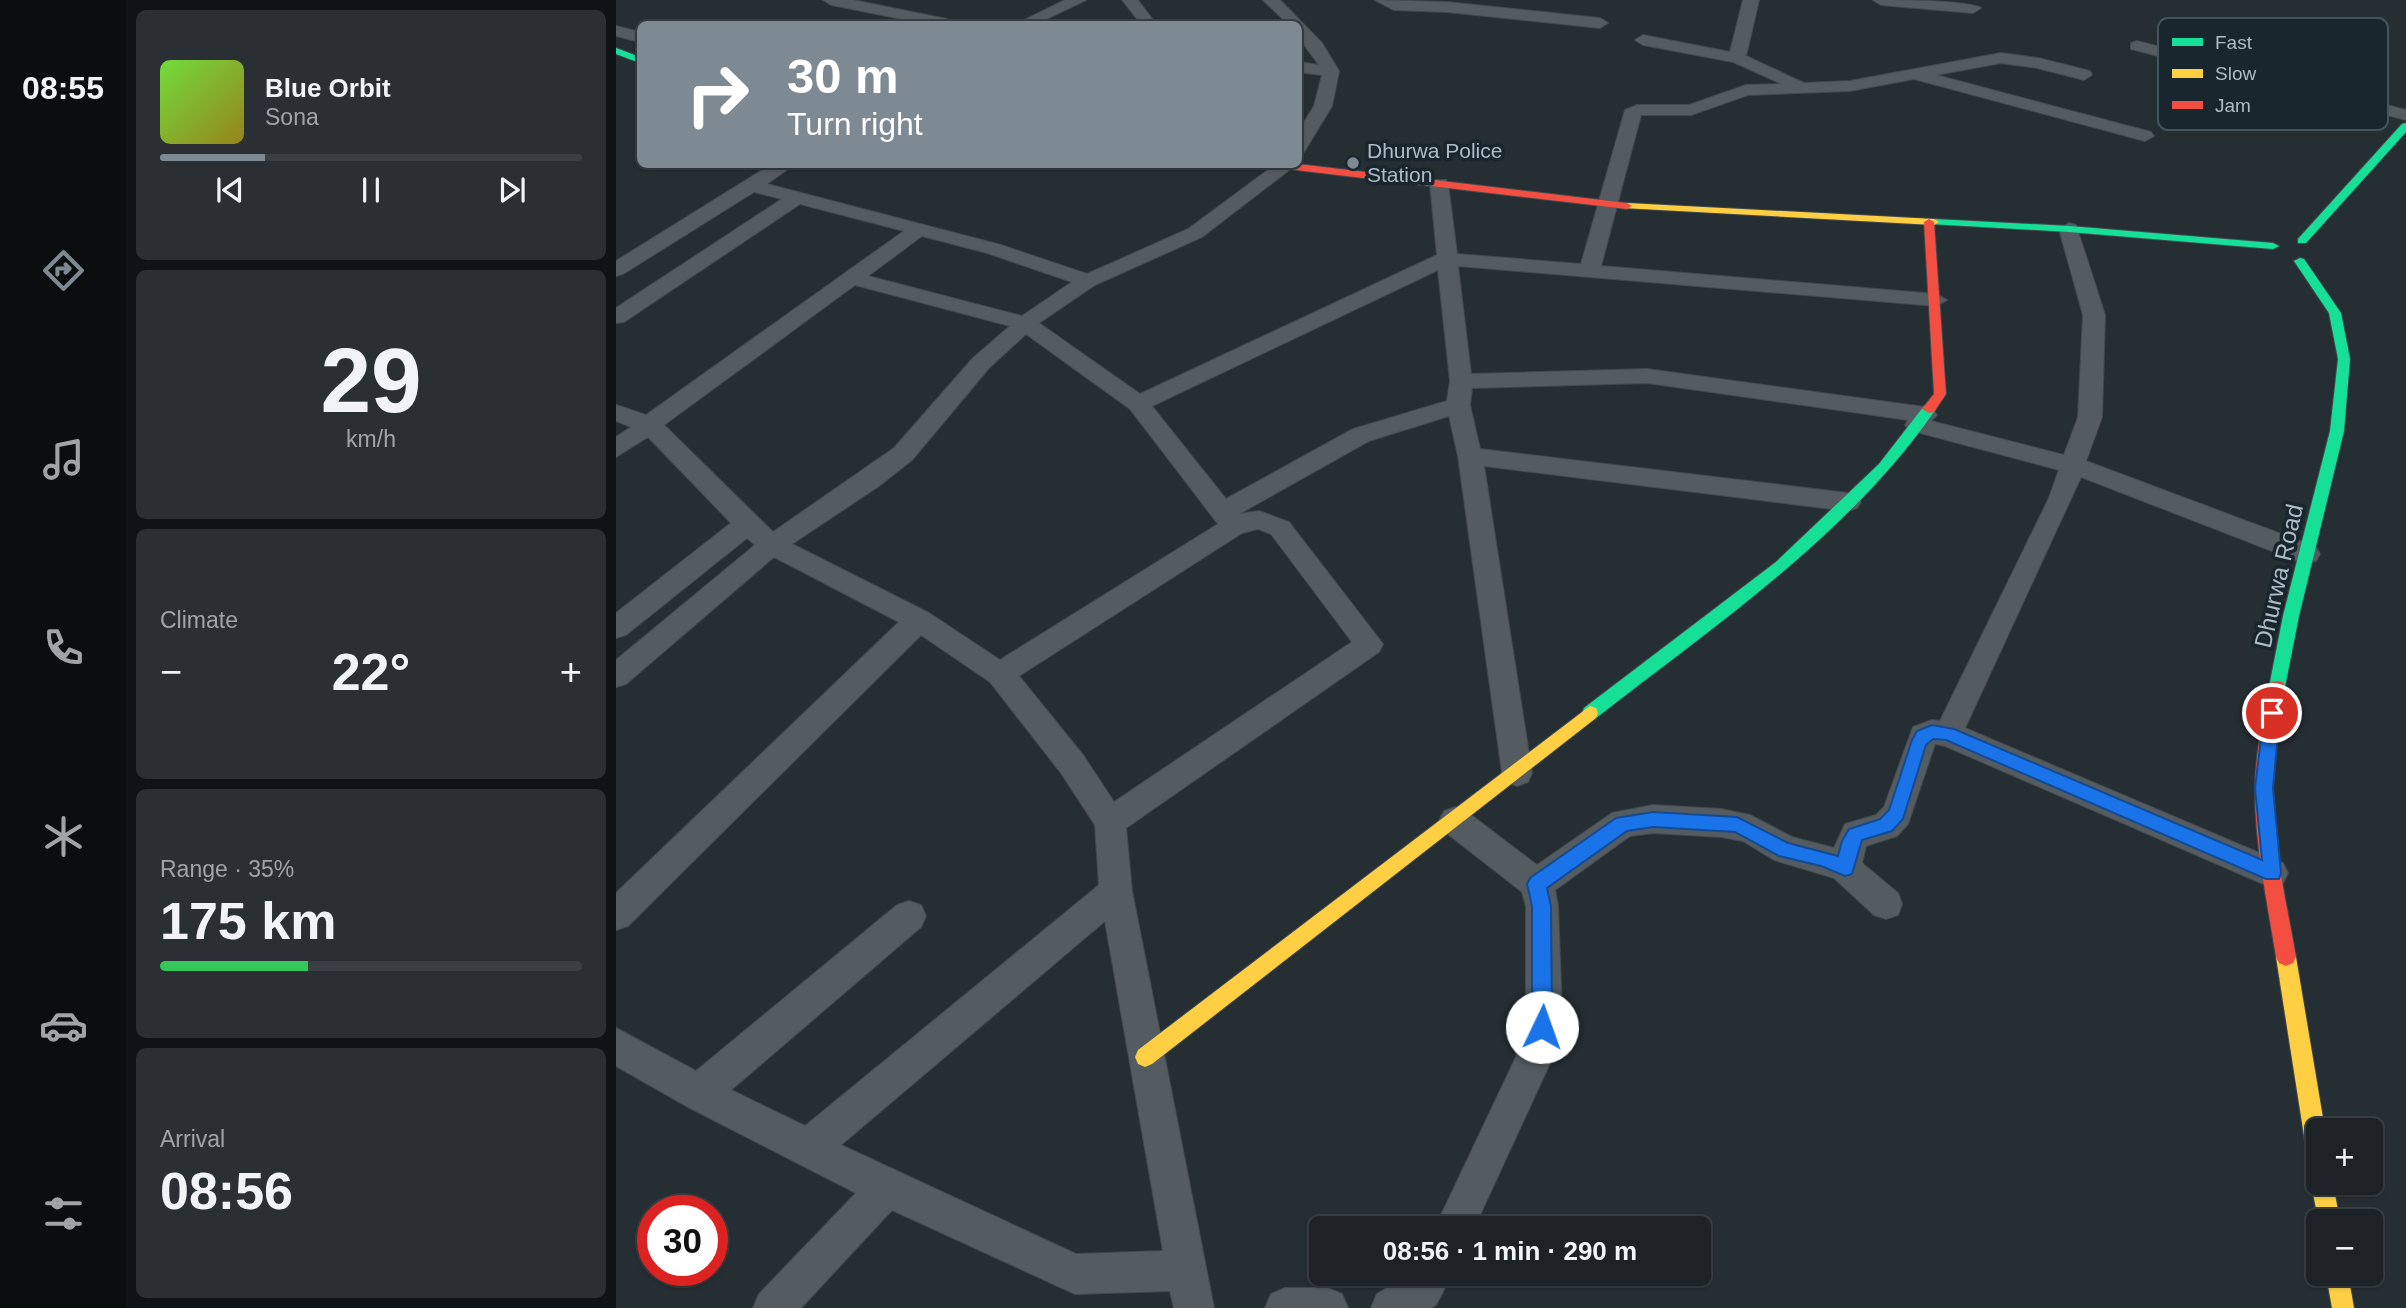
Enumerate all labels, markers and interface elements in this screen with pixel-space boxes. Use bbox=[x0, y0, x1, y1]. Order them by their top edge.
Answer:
legend bbox=[2158, 18, 2388, 130]
text: Fast bbox=[2215, 32, 2253, 53]
icon: right bbox=[672, 49, 763, 140]
text: 30 m bbox=[787, 49, 899, 103]
text: Slow bbox=[2215, 63, 2256, 84]
text: 08:55 bbox=[22, 70, 104, 106]
text: Blue Orbit bbox=[265, 73, 391, 103]
text: Jam bbox=[2215, 95, 2251, 116]
text: Sona bbox=[265, 104, 319, 130]
text: Turn right bbox=[787, 106, 923, 142]
place label: Dhurwa Police Station bbox=[1367, 139, 1502, 186]
marker: Dhurwa Police Station bbox=[1345, 155, 1361, 171]
icon: previous bbox=[211, 171, 249, 209]
icon: pause bbox=[352, 171, 390, 209]
icon: next bbox=[493, 171, 531, 209]
icon: directions bbox=[39, 246, 88, 295]
text: 29 bbox=[320, 330, 422, 431]
text: km/h bbox=[346, 426, 396, 452]
icon: music bbox=[39, 435, 88, 484]
street label: Dhurwa Road bbox=[2249, 501, 2308, 650]
text: Climate bbox=[160, 607, 238, 633]
icon: phone bbox=[39, 623, 88, 672]
text: 22° bbox=[332, 643, 410, 701]
text: − bbox=[160, 651, 182, 693]
text: + bbox=[560, 651, 582, 693]
pin bbox=[2242, 683, 2302, 743]
icon: arrive bbox=[2253, 694, 2291, 732]
icon: climate bbox=[39, 812, 88, 861]
text: Range · 35% bbox=[160, 856, 294, 882]
text: 175 km bbox=[160, 892, 336, 950]
position arrow bbox=[1505, 990, 1579, 1064]
icon: car bbox=[39, 1001, 88, 1050]
map controls bbox=[2306, 1118, 2383, 1286]
button: + bbox=[2306, 1118, 2383, 1195]
text: Arrival bbox=[160, 1126, 225, 1152]
text: 08:56 bbox=[160, 1162, 293, 1220]
icon: filters bbox=[39, 1189, 88, 1238]
speed limit sign: 30 bbox=[637, 1195, 728, 1286]
button: − bbox=[2306, 1209, 2383, 1286]
text: 08:56 · 1 min · 290 m bbox=[1383, 1236, 1637, 1266]

